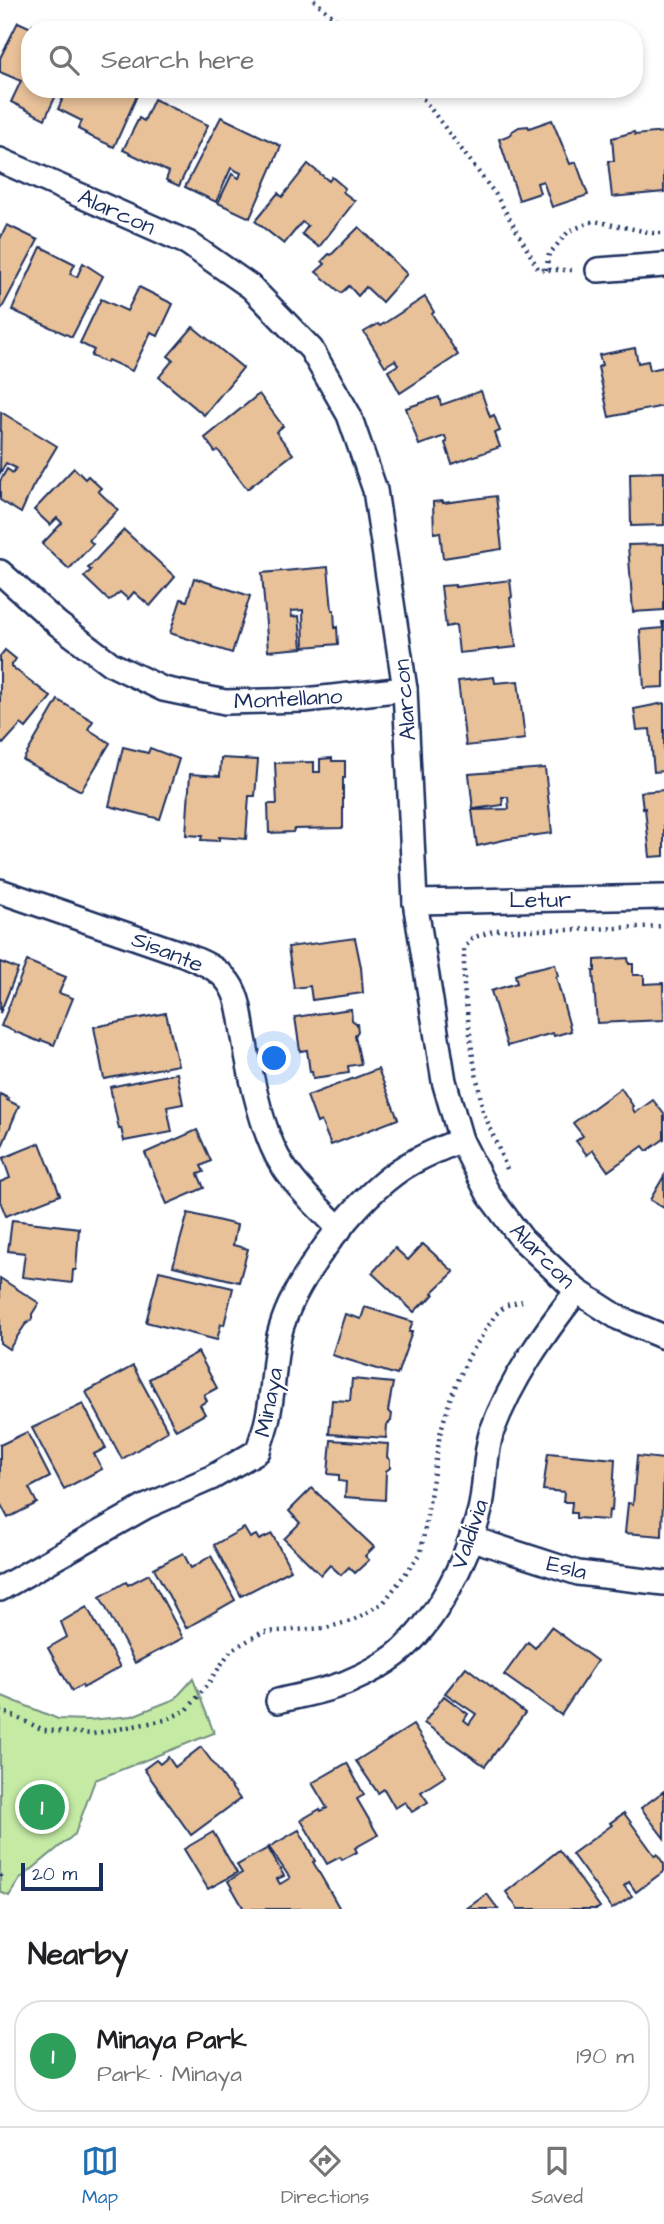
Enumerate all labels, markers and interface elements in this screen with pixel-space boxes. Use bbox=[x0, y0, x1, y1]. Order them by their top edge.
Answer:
search box bbox=[21, 21, 643, 98]
icon: search bbox=[45, 41, 83, 79]
text: Search here bbox=[101, 42, 254, 78]
street label: Alarcon bbox=[73, 181, 160, 243]
street label: Alarcon bbox=[385, 658, 424, 742]
street label: Montellano bbox=[233, 680, 343, 718]
street label: Letur bbox=[509, 883, 572, 917]
street label: Sisante bbox=[127, 923, 208, 981]
your location bbox=[257, 1041, 291, 1075]
street label: Alarcon bbox=[502, 1215, 583, 1296]
street label: Minaya bbox=[247, 1364, 292, 1440]
street label: Valdivia bbox=[443, 1495, 497, 1574]
street label: Esla bbox=[543, 1548, 591, 1588]
pin: 1 bbox=[19, 1781, 65, 1833]
scale bar bbox=[21, 1860, 103, 1892]
text: 20 m bbox=[32, 1861, 77, 1888]
text: Nearby bbox=[28, 1934, 128, 1976]
text: Minaya Park bbox=[97, 2022, 247, 2058]
text: 1 bbox=[52, 2040, 54, 2072]
text: 190 m bbox=[576, 2040, 634, 2072]
text: Park · Minaya bbox=[97, 2058, 242, 2090]
tab: Map bbox=[81, 2142, 119, 2211]
tab: Directions bbox=[281, 2142, 369, 2211]
tab: Saved bbox=[531, 2142, 583, 2211]

